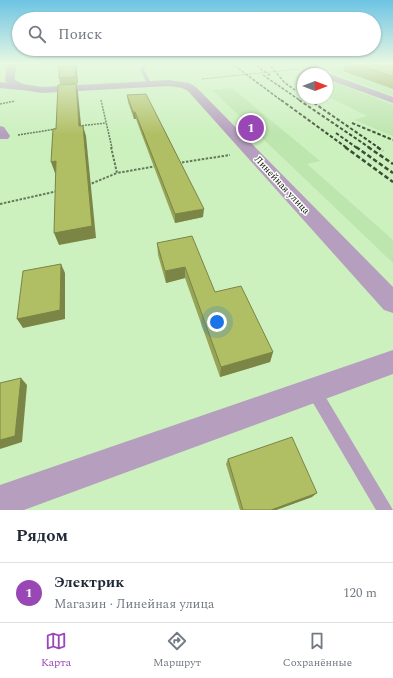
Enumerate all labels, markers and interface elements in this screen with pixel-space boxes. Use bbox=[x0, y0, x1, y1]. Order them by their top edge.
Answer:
search box bbox=[12, 12, 381, 56]
icon: search bbox=[26, 23, 48, 45]
text: Поиск bbox=[58, 23, 102, 46]
north arrow bbox=[297, 68, 333, 104]
pin: 1 bbox=[238, 113, 264, 143]
street label: Линейная улица bbox=[250, 152, 314, 218]
your location bbox=[207, 312, 227, 332]
text: Рядом bbox=[16, 523, 68, 549]
text: Электрик bbox=[54, 571, 124, 594]
text: 1 bbox=[25, 583, 33, 603]
text: 120 m bbox=[343, 583, 377, 603]
text: Магазин · Линейная улица bbox=[54, 594, 214, 614]
tab: Карта bbox=[41, 630, 71, 671]
tab: Маршрут bbox=[153, 630, 201, 671]
tab: Сохранённые bbox=[283, 630, 352, 671]

